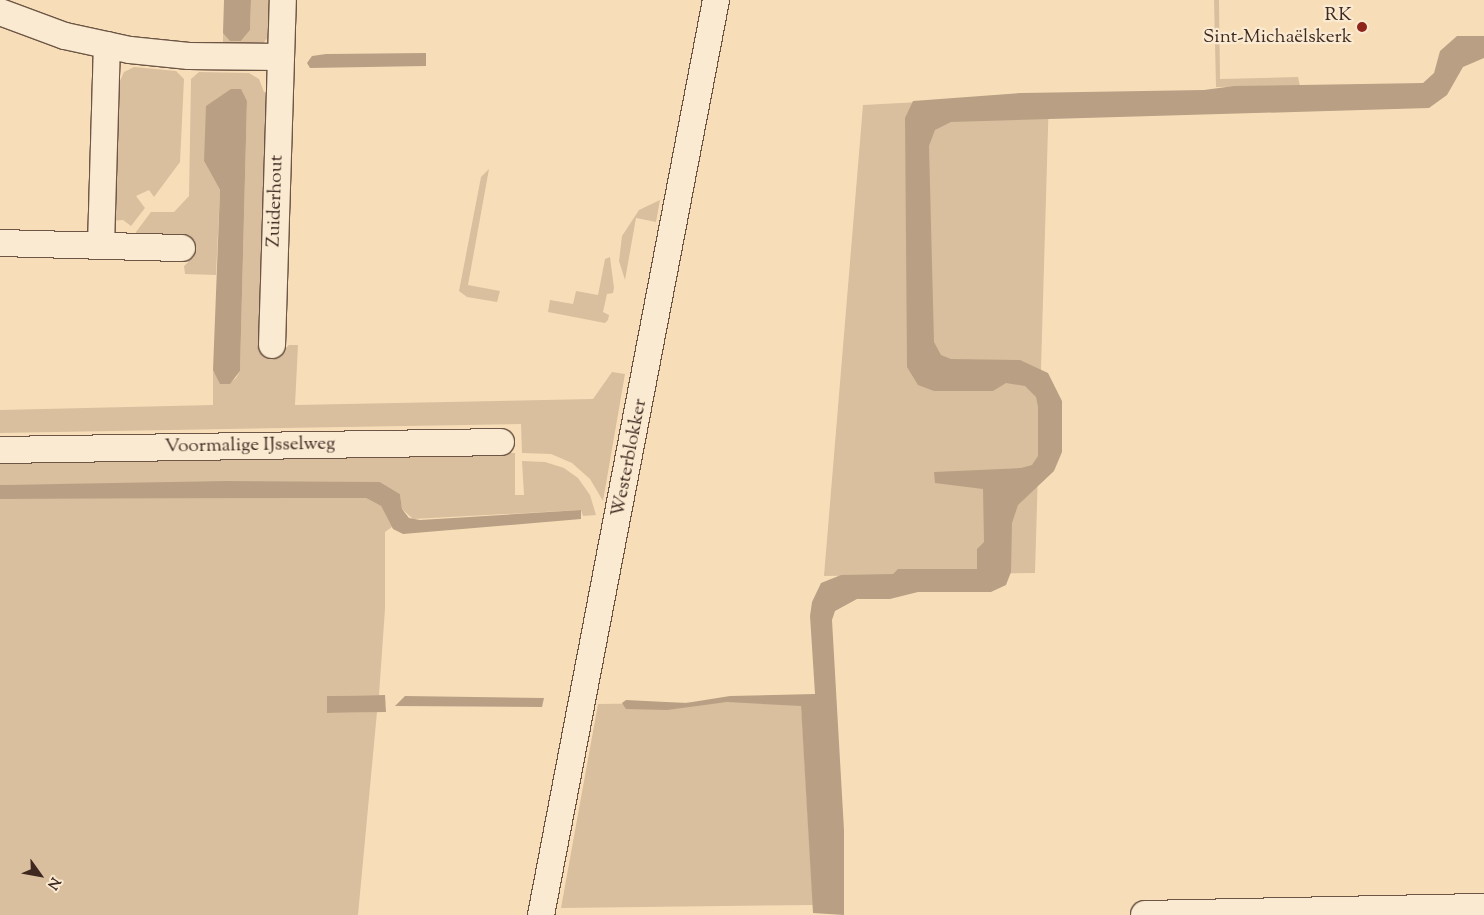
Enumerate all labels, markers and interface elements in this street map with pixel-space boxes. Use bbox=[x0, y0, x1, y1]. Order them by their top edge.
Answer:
place label: RK Sint-Michaëlskerk bbox=[1203, 5, 1352, 49]
marker: RK Sint-Michaëlskerk bbox=[1356, 21, 1368, 33]
street label: Zuiderhout bbox=[263, 155, 289, 247]
street label: Westerblokker bbox=[607, 397, 653, 519]
street label: Voormalige IJsselweg bbox=[164, 433, 336, 459]
north arrow bbox=[15, 850, 65, 900]
text: N bbox=[41, 873, 64, 893]

